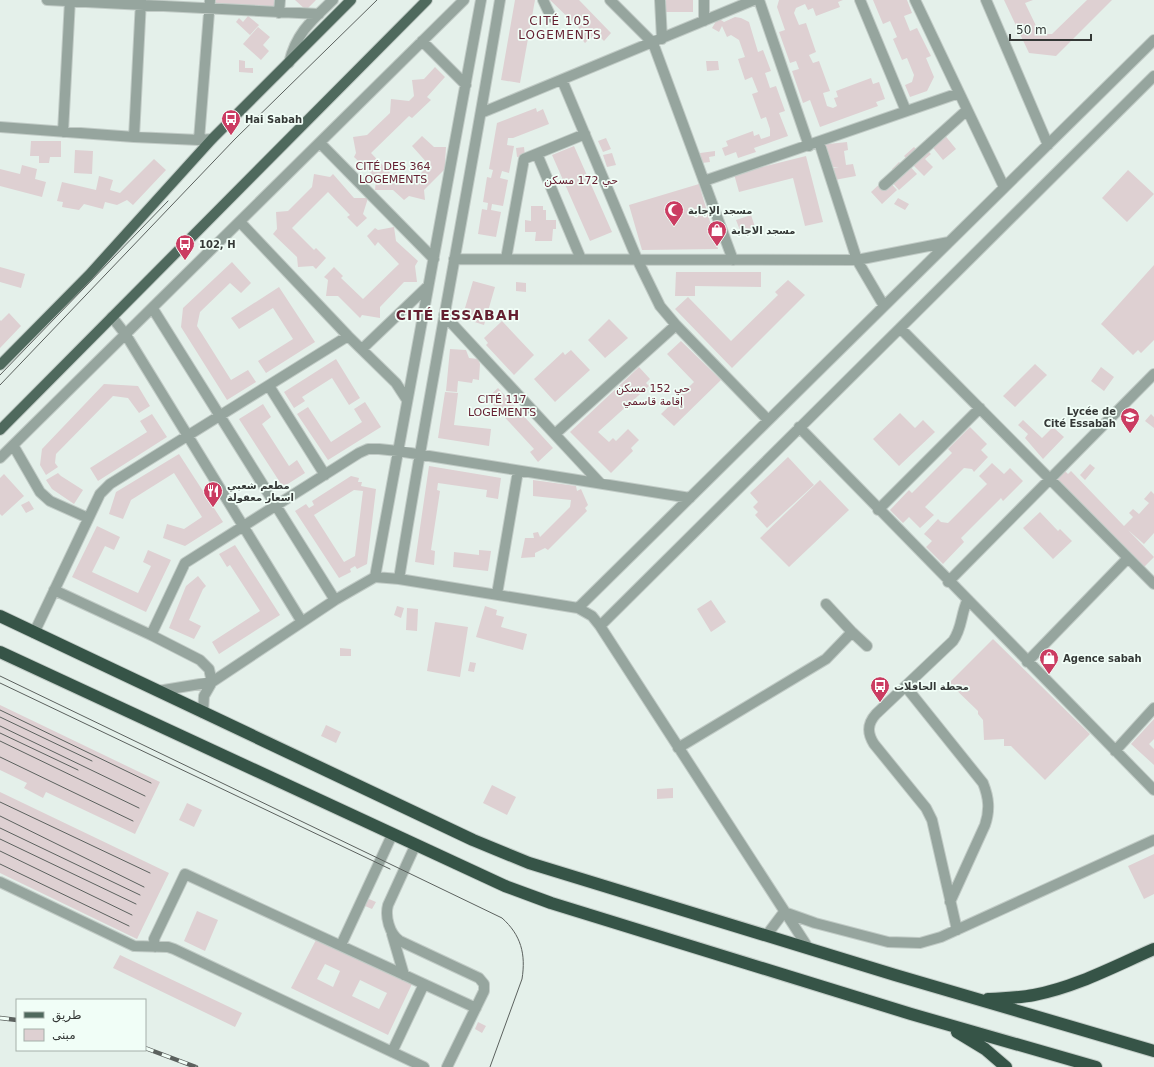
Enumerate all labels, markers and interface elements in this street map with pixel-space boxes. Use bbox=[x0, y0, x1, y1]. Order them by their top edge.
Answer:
district label: CITÉ 105 LOGEMENTS bbox=[518, 13, 602, 42]
scale bar bbox=[1010, 16, 1091, 42]
text: 50 m bbox=[1016, 23, 1047, 37]
bus stop icon: Hai Sabah bbox=[220, 108, 242, 136]
place label: Hai Sabah bbox=[245, 114, 302, 125]
district label: CITÉ DES 364 LOGEMENTS bbox=[356, 160, 431, 186]
district label: حي 172 مسكن bbox=[544, 174, 618, 187]
mosque icon: مسجد الإجابة bbox=[663, 199, 685, 227]
place label: مسجد الإجابة bbox=[688, 205, 753, 217]
shop icon: مسجد الاجابة bbox=[706, 219, 728, 247]
place label: مسجد الاجابة bbox=[731, 225, 796, 236]
bus stop icon: 102, H bbox=[174, 233, 196, 261]
place label: 102, H bbox=[199, 239, 236, 250]
district label: CITÉ ESSABAH bbox=[396, 307, 520, 323]
district label: حي 152 مسكن إقامة قاسمي bbox=[616, 382, 690, 408]
district label: CITÉ 117 LOGEMENTS bbox=[468, 393, 536, 419]
place label: Lycée de Cité Essabah bbox=[1044, 406, 1116, 429]
school or university icon: Lycée de Cité Essabah bbox=[1119, 406, 1141, 434]
restaurant icon: مطعم شعبي اسعار معقولة bbox=[202, 480, 224, 508]
place label: مطعم شعبي اسعار معقولة bbox=[227, 480, 294, 504]
shop icon: Agence sabah bbox=[1038, 647, 1060, 675]
place label: Agence sabah bbox=[1063, 653, 1142, 664]
bus stop icon: محطة الحافلات bbox=[869, 675, 891, 703]
place label: محطة الحافلات bbox=[894, 681, 969, 692]
legend bbox=[16, 999, 146, 1051]
text: طريق bbox=[52, 1008, 82, 1023]
text: مبنى bbox=[52, 1028, 76, 1042]

